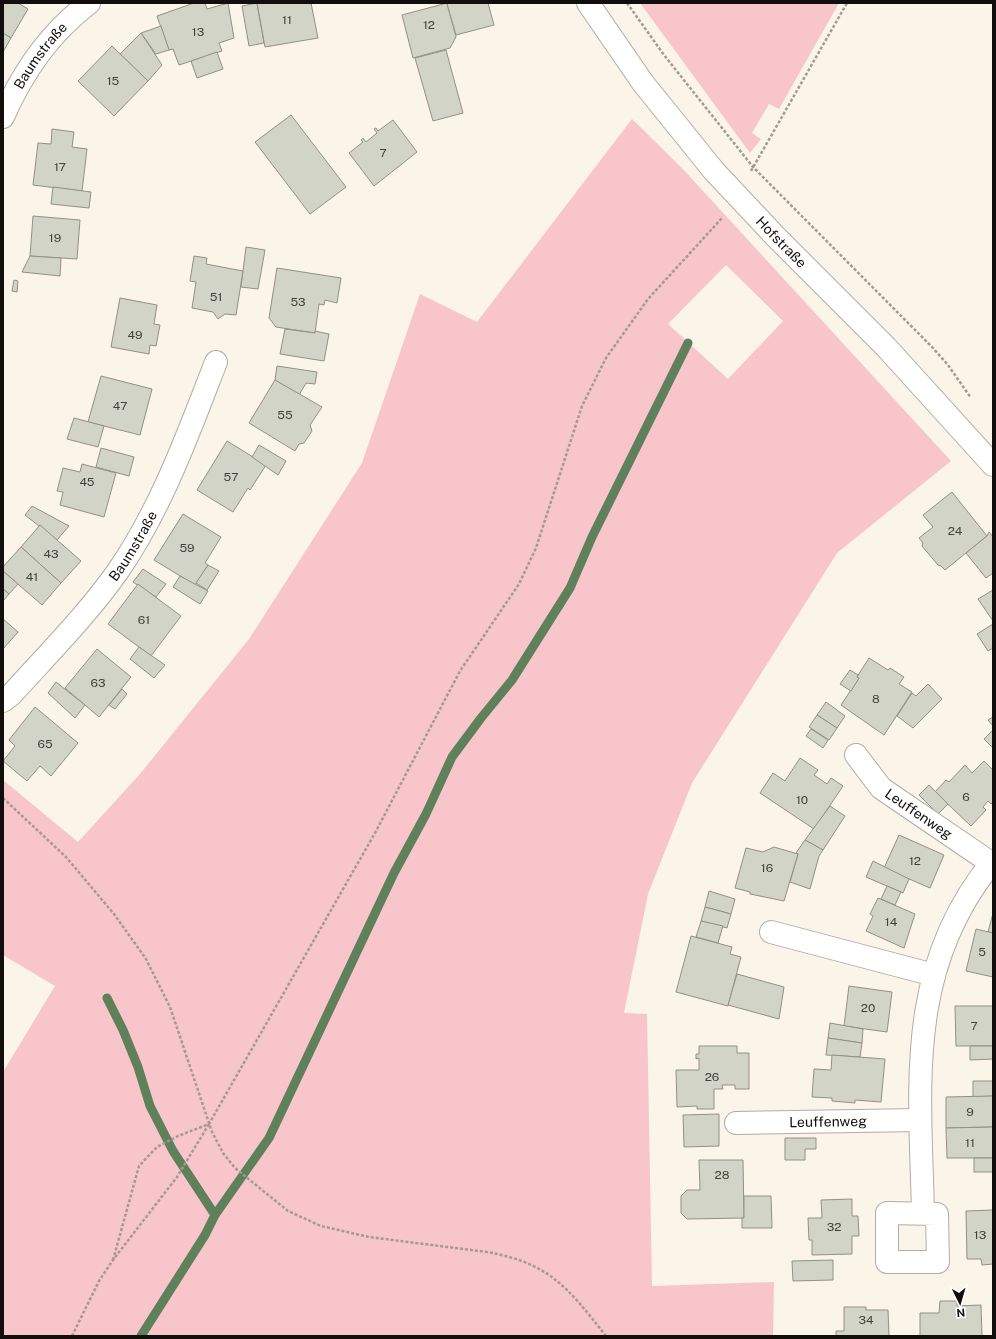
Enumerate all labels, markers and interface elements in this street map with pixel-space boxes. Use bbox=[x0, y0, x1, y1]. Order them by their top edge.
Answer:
house number: 11 bbox=[282, 13, 292, 27]
house number: 12 bbox=[423, 18, 435, 32]
street label: Baumstraße bbox=[10, 19, 70, 92]
house number: 13 bbox=[192, 25, 204, 39]
house number: 15 bbox=[107, 74, 120, 88]
house number: 7 bbox=[379, 146, 387, 160]
house number: 17 bbox=[54, 160, 66, 174]
street label: Hofstraße bbox=[753, 213, 810, 271]
house number: 19 bbox=[49, 231, 61, 245]
house number: 51 bbox=[210, 290, 222, 304]
house number: 53 bbox=[290, 295, 306, 309]
house number: 49 bbox=[127, 328, 143, 342]
house number: 47 bbox=[113, 399, 127, 413]
house number: 55 bbox=[277, 408, 293, 422]
house number: 57 bbox=[224, 470, 238, 484]
house number: 45 bbox=[79, 475, 95, 489]
street label: Baumstraße bbox=[105, 508, 160, 584]
house number: 24 bbox=[948, 524, 963, 538]
house number: 59 bbox=[179, 541, 195, 555]
house number: 43 bbox=[43, 547, 59, 561]
house number: 41 bbox=[26, 570, 38, 584]
house number: 61 bbox=[138, 613, 150, 627]
house number: 63 bbox=[91, 676, 105, 690]
house number: 8 bbox=[872, 692, 880, 706]
house number: 65 bbox=[37, 737, 53, 751]
street label: Leuffenweg bbox=[882, 785, 956, 842]
house number: 6 bbox=[962, 790, 970, 804]
house number: 10 bbox=[796, 793, 808, 807]
house number: 12 bbox=[909, 854, 921, 868]
house number: 16 bbox=[761, 861, 773, 875]
house number: 14 bbox=[885, 915, 898, 929]
house number: 5 bbox=[978, 945, 986, 959]
house number: 20 bbox=[861, 1001, 875, 1015]
house number: 7 bbox=[970, 1019, 978, 1033]
house number: 26 bbox=[705, 1070, 719, 1084]
house number: 9 bbox=[966, 1105, 974, 1119]
street label: Leuffenweg bbox=[789, 1113, 867, 1130]
house number: 11 bbox=[965, 1136, 975, 1150]
house number: 28 bbox=[715, 1168, 730, 1182]
house number: 32 bbox=[827, 1220, 841, 1234]
house number: 13 bbox=[974, 1228, 986, 1242]
north arrow bbox=[940, 1283, 980, 1323]
text: N bbox=[956, 1307, 966, 1319]
house number: 34 bbox=[858, 1313, 874, 1327]

